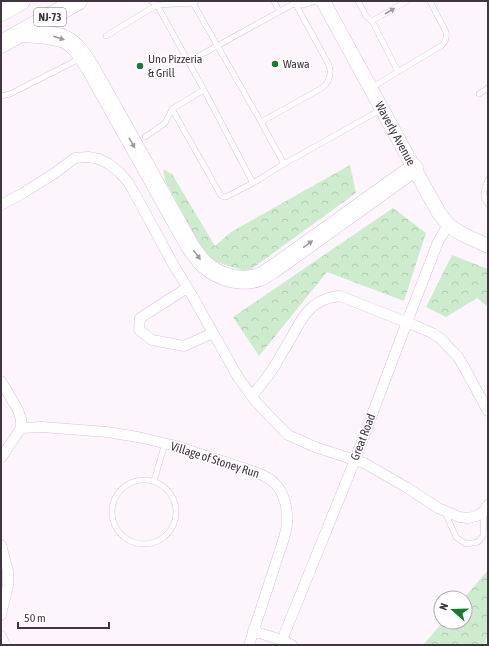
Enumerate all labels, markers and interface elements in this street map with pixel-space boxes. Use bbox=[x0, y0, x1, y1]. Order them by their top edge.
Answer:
road number: NJ-73 bbox=[34, 8, 66, 26]
one-way arrow bbox=[384, 8, 396, 15]
one-way arrow bbox=[54, 35, 66, 41]
place label: Uno Pizzeria & Grill bbox=[148, 52, 202, 80]
place label: Wawa bbox=[283, 57, 310, 71]
marker: Wawa bbox=[270, 59, 280, 69]
marker: Uno Pizzeria & Grill bbox=[135, 61, 145, 71]
street label: Waverly Avenue bbox=[372, 99, 418, 168]
one-way arrow bbox=[129, 137, 136, 149]
one-way arrow bbox=[303, 240, 313, 248]
one-way arrow bbox=[193, 250, 201, 261]
street label: Great Road bbox=[348, 412, 378, 462]
street label: Village of Stoney Run bbox=[169, 439, 261, 481]
north arrow bbox=[433, 590, 473, 630]
text: N bbox=[437, 601, 450, 612]
scale bar bbox=[18, 604, 109, 630]
text: 50 m bbox=[24, 611, 46, 625]

